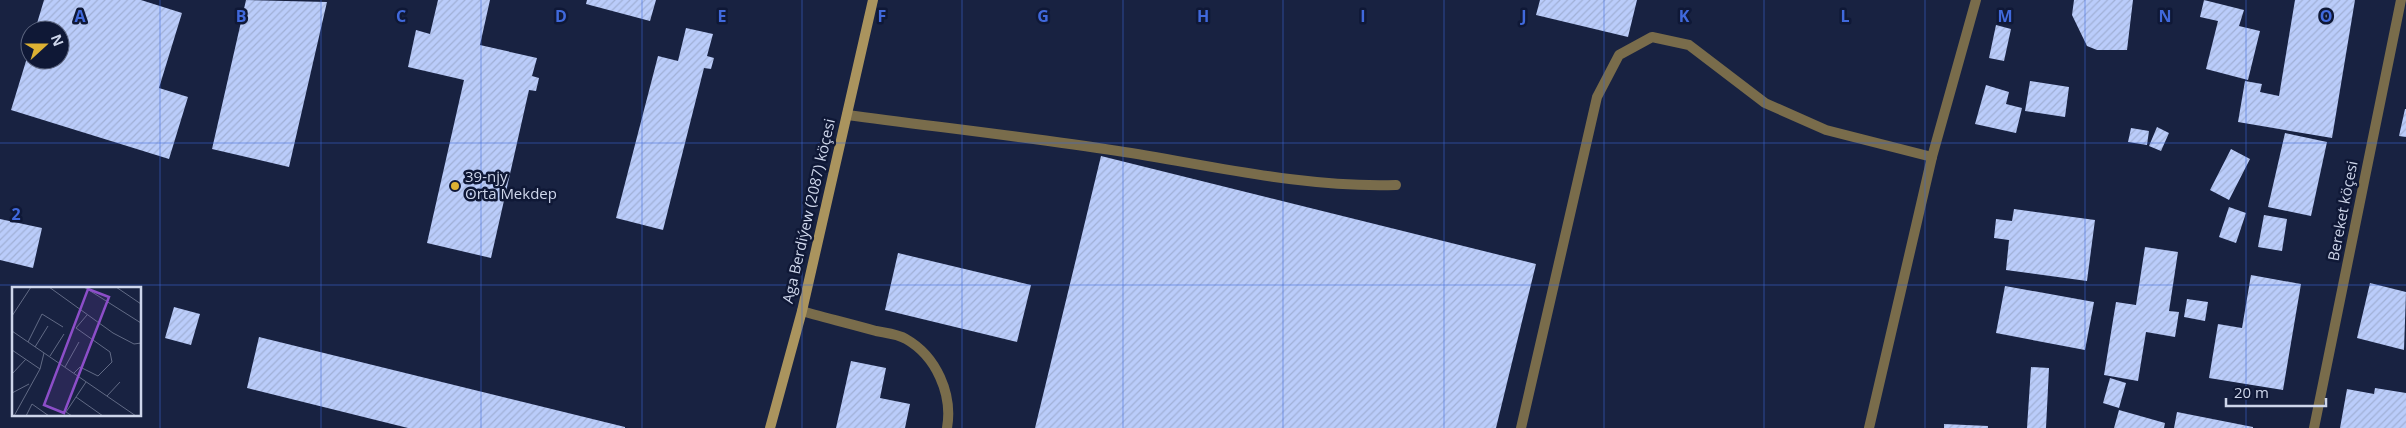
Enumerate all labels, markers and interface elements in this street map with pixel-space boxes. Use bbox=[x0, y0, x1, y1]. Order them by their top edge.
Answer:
text: A bbox=[74, 5, 86, 27]
text: B bbox=[236, 5, 246, 27]
text: C bbox=[396, 5, 406, 27]
text: D bbox=[555, 5, 567, 27]
text: E bbox=[718, 5, 727, 27]
text: F bbox=[878, 5, 886, 27]
text: G bbox=[1037, 5, 1049, 27]
text: H bbox=[1197, 5, 1209, 27]
text: I bbox=[1360, 5, 1366, 27]
text: J bbox=[1519, 5, 1527, 27]
text: K bbox=[1679, 5, 1690, 27]
text: L bbox=[1840, 5, 1850, 27]
text: M bbox=[1997, 5, 2013, 27]
text: N bbox=[2158, 5, 2172, 27]
text: O bbox=[2320, 5, 2332, 27]
north arrow bbox=[20, 20, 70, 70]
text: N bbox=[47, 31, 69, 49]
street label: Aga Berdiýew (2087) köçesi bbox=[777, 116, 839, 305]
street label: Bereket köçesi bbox=[2323, 159, 2362, 263]
place label: 39-njy Orta Mekdep bbox=[465, 166, 557, 203]
marker: 39-njy Orta Mekdep bbox=[449, 180, 461, 192]
text: 2 bbox=[11, 203, 21, 225]
inset map bbox=[12, 287, 141, 416]
scale bar bbox=[2226, 376, 2326, 408]
text: 20 m bbox=[2234, 382, 2269, 402]

